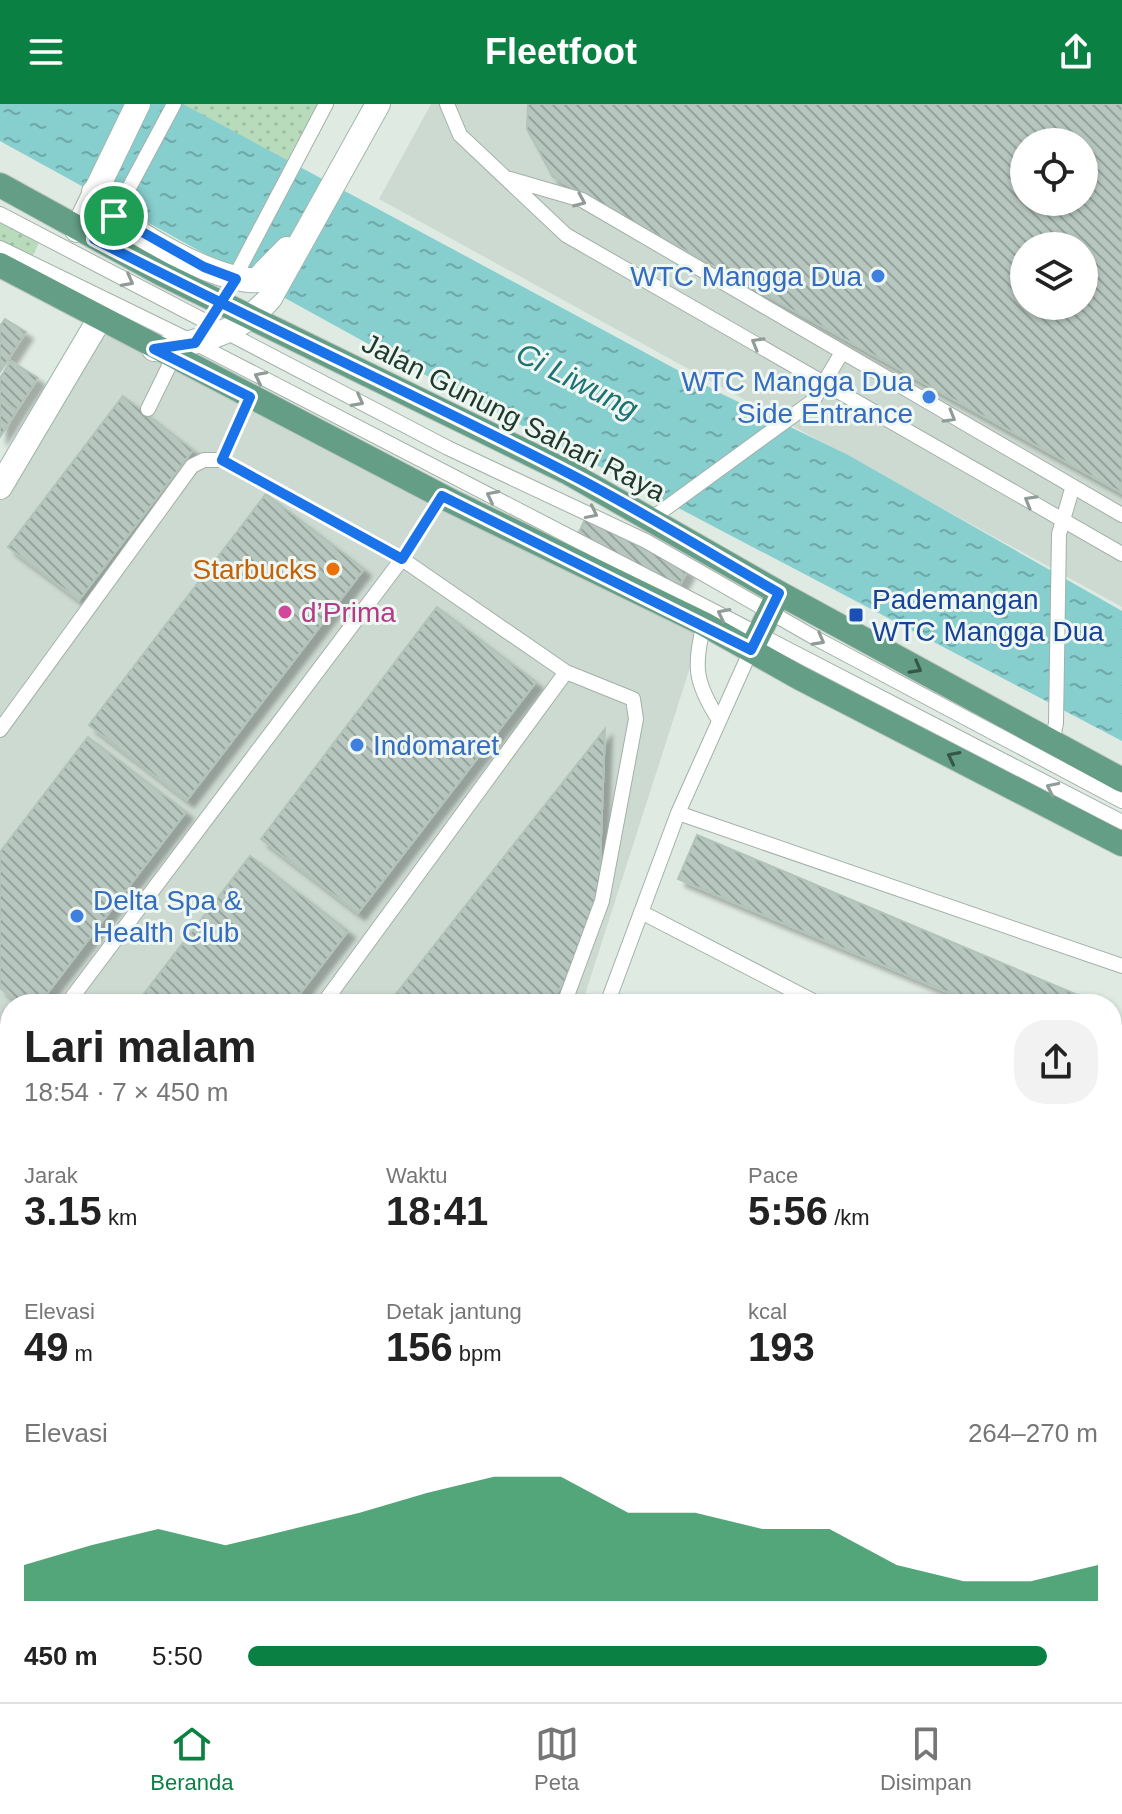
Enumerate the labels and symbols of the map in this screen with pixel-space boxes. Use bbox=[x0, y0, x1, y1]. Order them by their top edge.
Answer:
pin bbox=[80, 182, 148, 250]
one-way arrow bbox=[572, 192, 586, 208]
place label: WTC Mangga Dua bbox=[630, 261, 862, 292]
marker: WTC Mangga Dua bbox=[869, 267, 887, 285]
one-way arrow bbox=[119, 271, 134, 286]
street label: Jalan Gunung Sahari Raya bbox=[357, 327, 671, 508]
water label: Ci Liwung bbox=[511, 336, 644, 425]
one-way arrow bbox=[751, 337, 766, 353]
place label: WTC Mangga Dua Side Entrance bbox=[681, 366, 913, 429]
one-way arrow bbox=[254, 372, 269, 387]
marker: WTC Mangga Dua Side Entrance bbox=[920, 388, 938, 406]
one-way arrow bbox=[350, 392, 364, 407]
one-way arrow bbox=[941, 407, 955, 423]
one-way arrow bbox=[485, 490, 500, 505]
one-way arrow bbox=[1024, 495, 1039, 511]
one-way arrow bbox=[584, 504, 599, 519]
place label: Starbucks bbox=[193, 554, 317, 585]
marker: Starbucks bbox=[324, 560, 342, 578]
place label: Pademangan WTC Mangga Dua bbox=[872, 584, 1104, 647]
place label: d’Prima bbox=[301, 597, 396, 628]
marker: d’Prima bbox=[276, 603, 294, 621]
marker: Pademangan WTC Mangga Dua bbox=[847, 606, 865, 624]
one-way arrow bbox=[717, 608, 732, 624]
one-way arrow bbox=[811, 630, 825, 646]
one-way arrow bbox=[907, 658, 921, 674]
place label: Indomaret bbox=[373, 730, 499, 761]
marker: Indomaret bbox=[348, 736, 366, 754]
one-way arrow bbox=[947, 752, 962, 767]
one-way arrow bbox=[1045, 782, 1060, 798]
place label: Delta Spa & Health Club bbox=[93, 885, 243, 948]
marker: Delta Spa & Health Club bbox=[68, 907, 86, 925]

